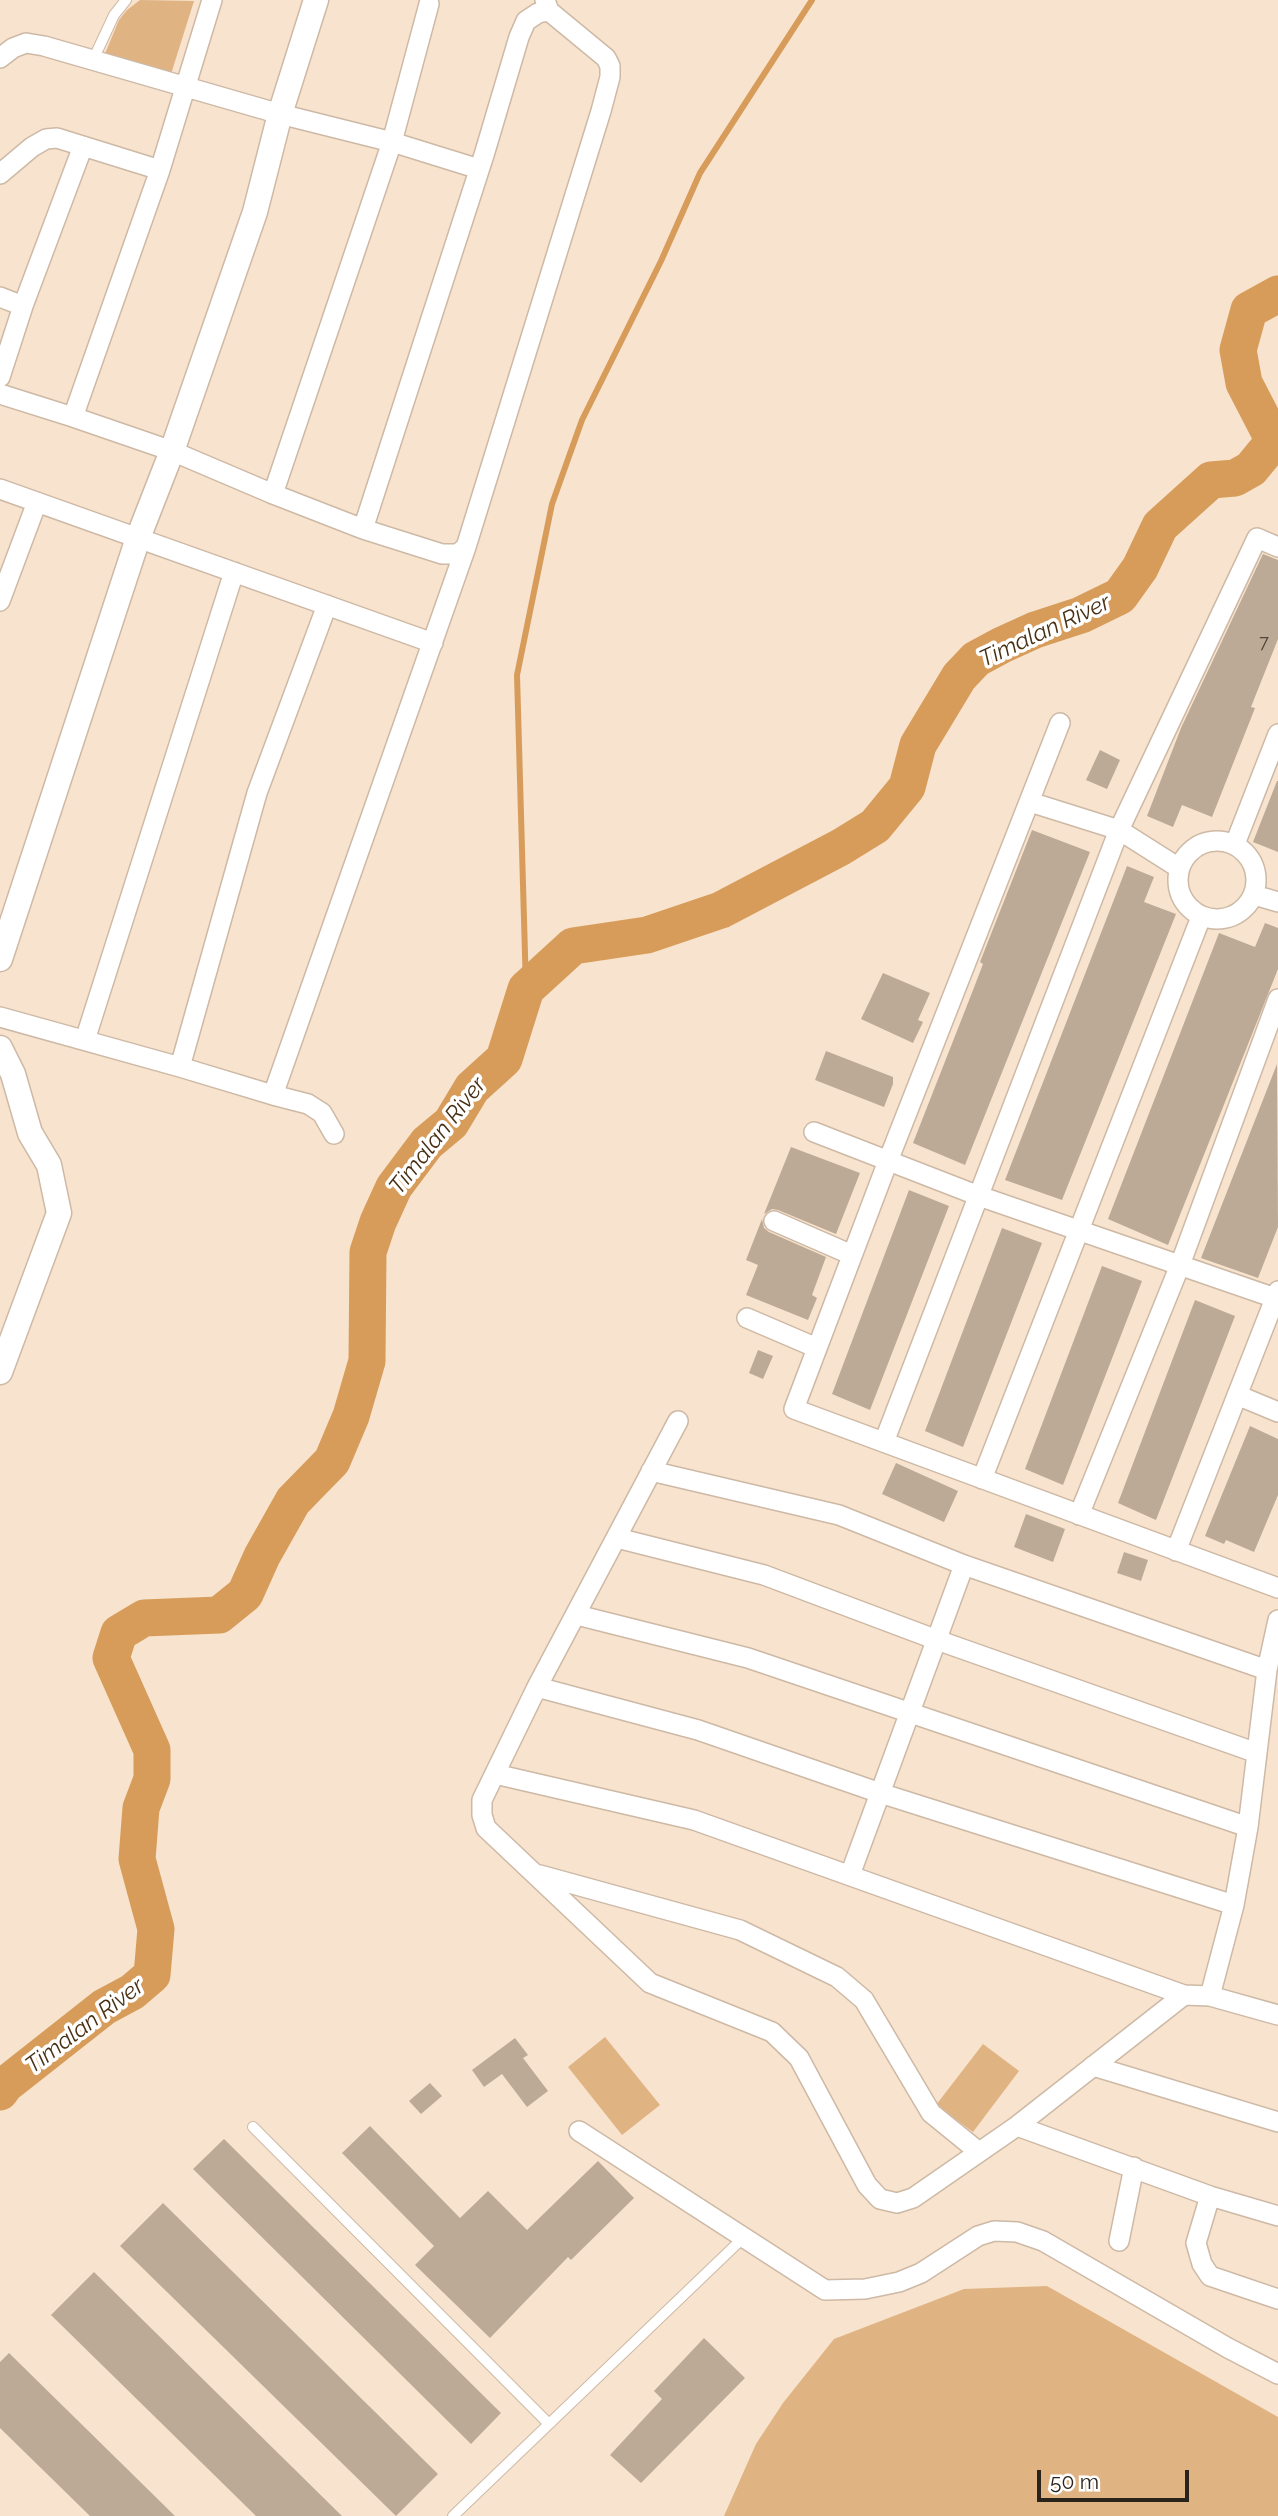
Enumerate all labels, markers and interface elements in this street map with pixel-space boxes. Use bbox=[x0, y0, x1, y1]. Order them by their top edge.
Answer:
water label: Timalan River bbox=[975, 589, 1115, 673]
house number: 7 bbox=[1259, 632, 1269, 654]
water label: Timalan River bbox=[384, 1072, 492, 1200]
water label: Timalan River bbox=[20, 1973, 150, 2079]
scale bar bbox=[1040, 2456, 1192, 2500]
text: 50 m bbox=[1050, 2469, 1099, 2494]

